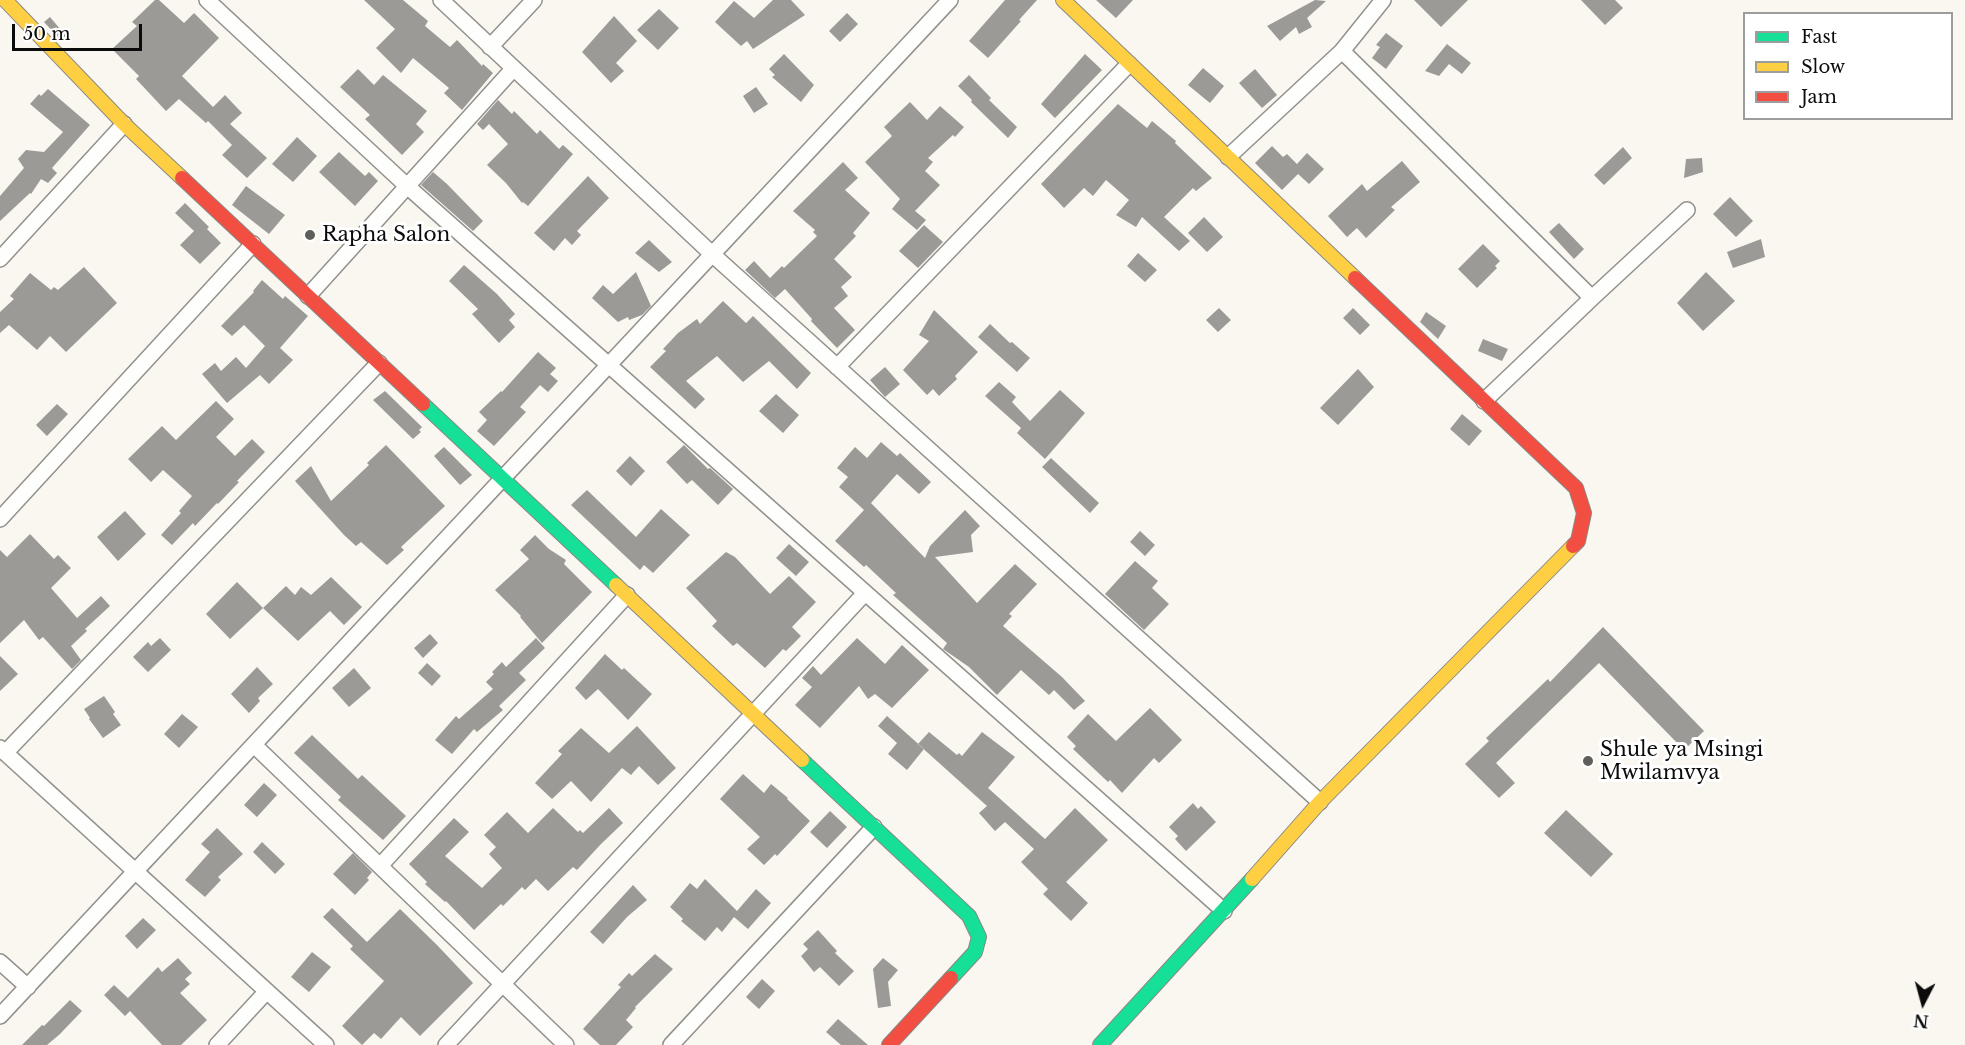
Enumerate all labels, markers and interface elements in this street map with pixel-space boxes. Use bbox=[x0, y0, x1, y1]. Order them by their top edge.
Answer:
scale bar bbox=[15, 12, 146, 50]
legend bbox=[1743, 12, 1953, 120]
text: 50 m bbox=[23, 23, 71, 45]
text: Fast bbox=[1801, 26, 1837, 48]
text: Slow bbox=[1801, 56, 1845, 78]
text: Jam bbox=[1801, 86, 1837, 108]
place label: Rapha Salon bbox=[322, 223, 450, 247]
marker: Rapha Salon bbox=[303, 228, 317, 242]
place label: Shule ya Msingi Mwilamvya bbox=[1600, 738, 1763, 785]
marker: Shule ya Msingi Mwilamvya bbox=[1581, 754, 1595, 768]
north arrow bbox=[1893, 973, 1953, 1033]
text: N bbox=[1913, 1010, 1930, 1032]

